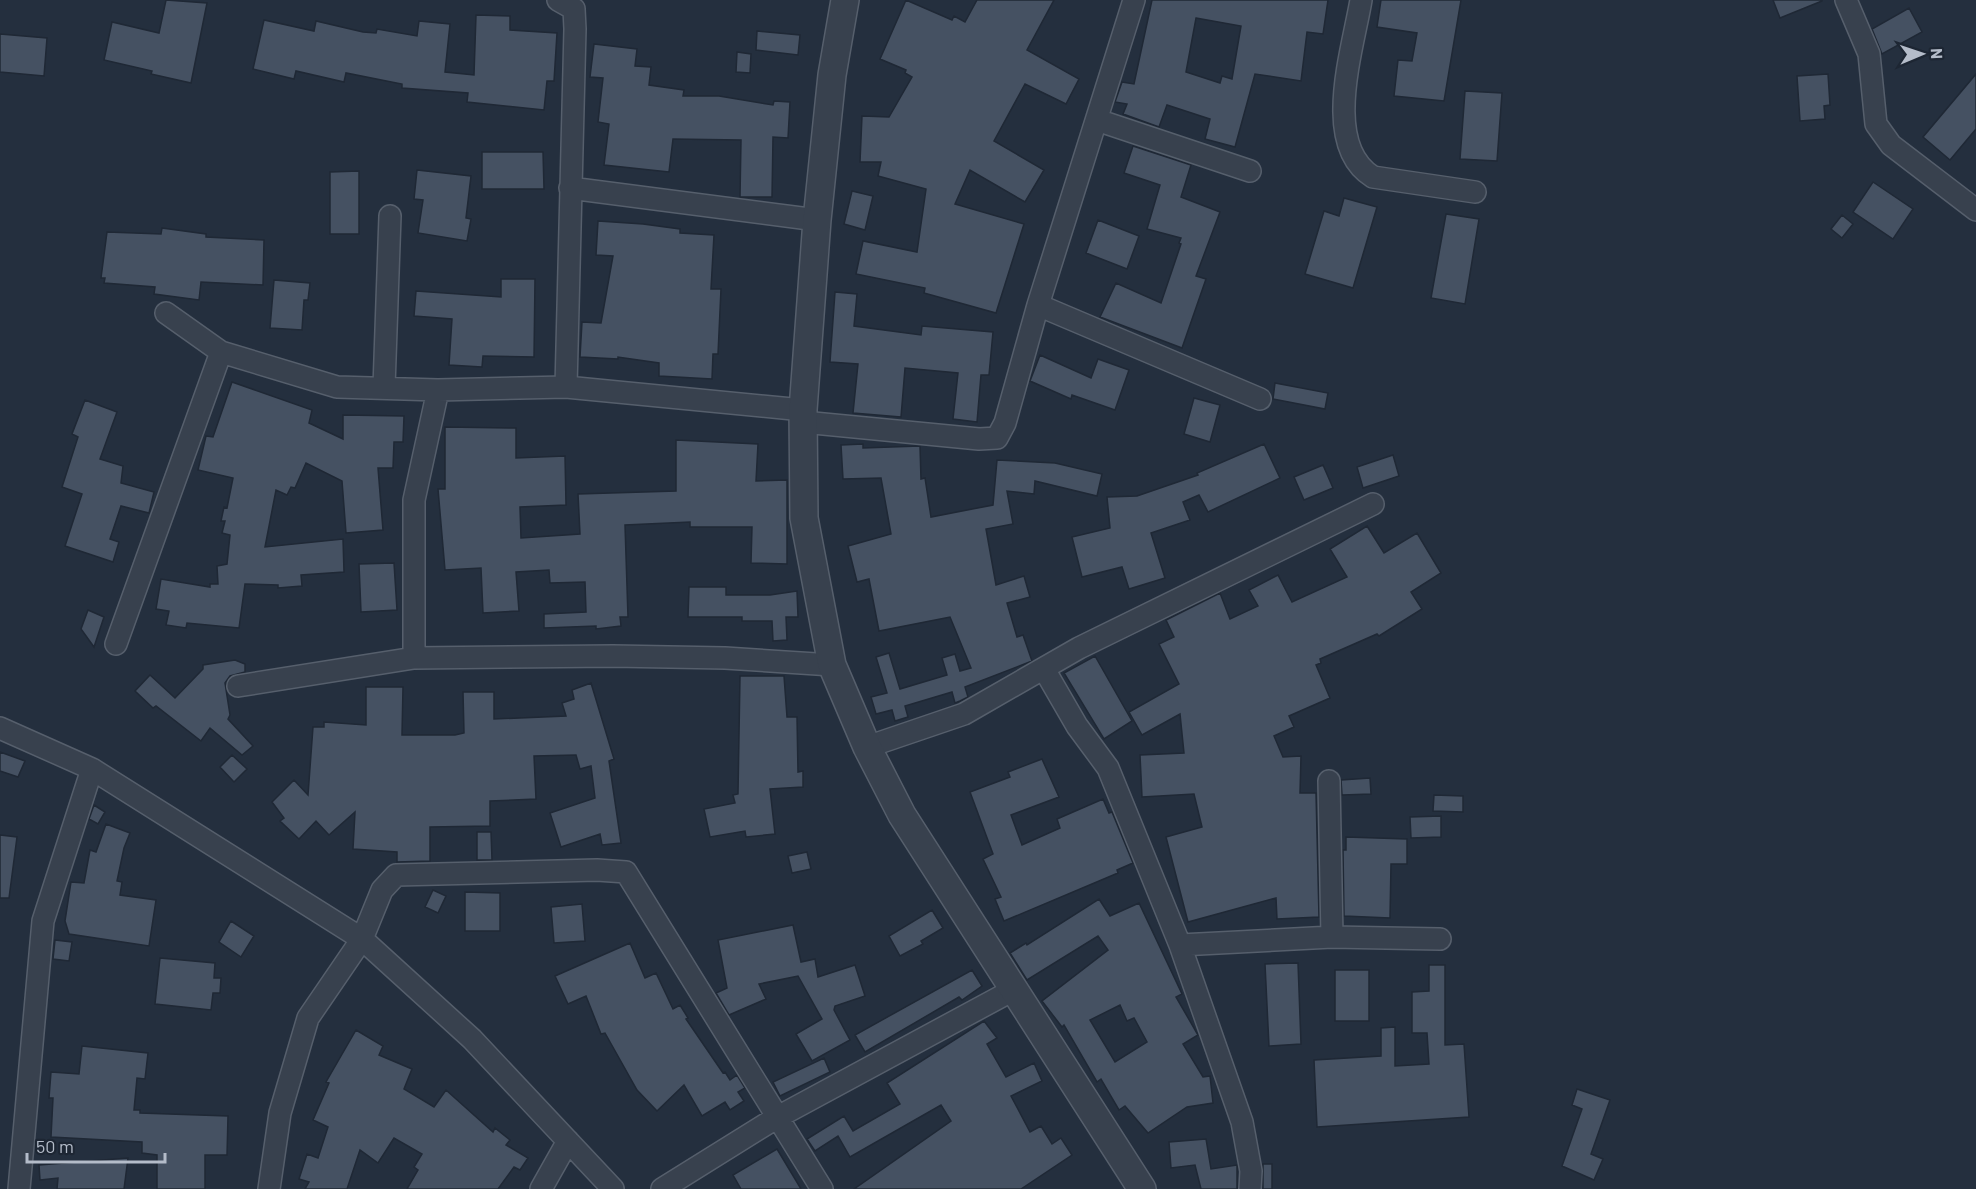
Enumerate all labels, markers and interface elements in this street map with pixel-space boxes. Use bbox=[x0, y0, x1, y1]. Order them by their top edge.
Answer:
north arrow bbox=[1892, 24, 1952, 84]
text: N bbox=[1928, 48, 1947, 59]
scale bar bbox=[27, 1126, 165, 1164]
text: 50 m bbox=[36, 1135, 74, 1157]

